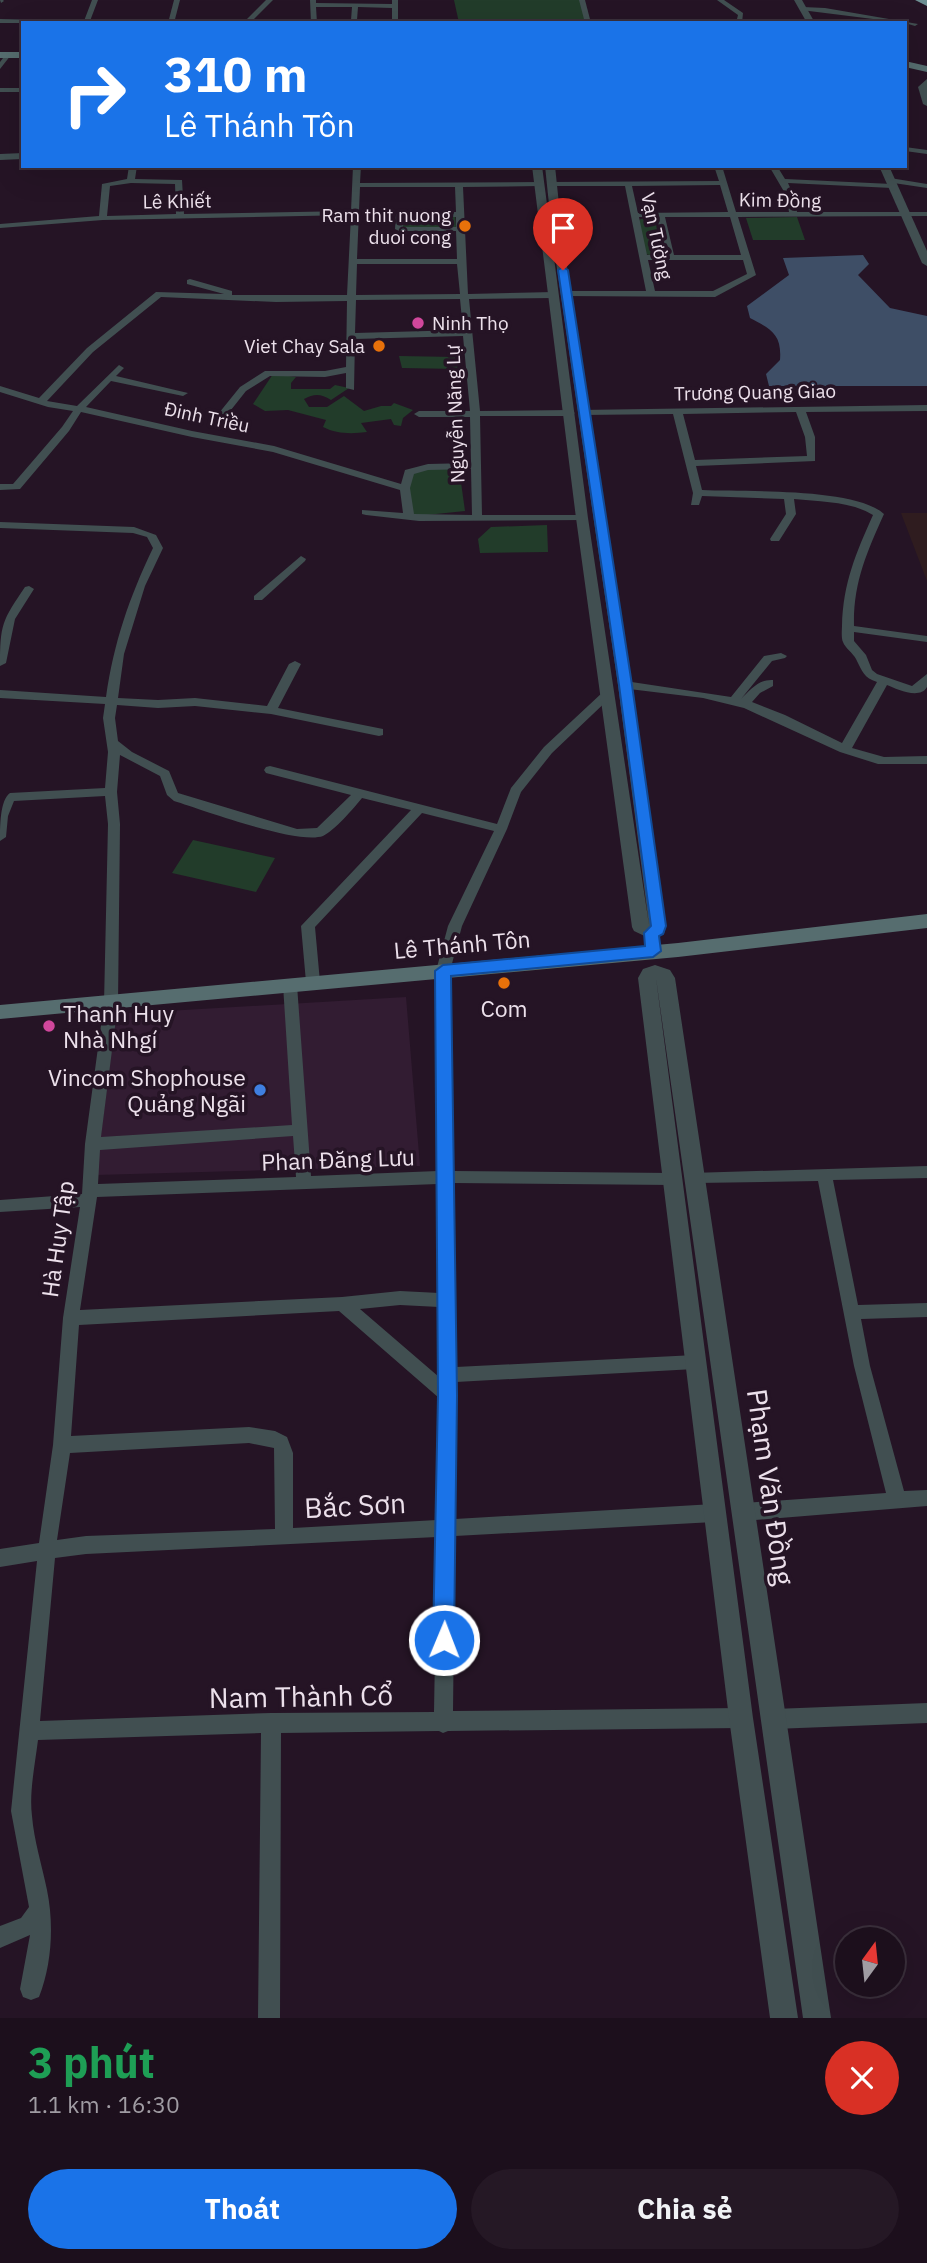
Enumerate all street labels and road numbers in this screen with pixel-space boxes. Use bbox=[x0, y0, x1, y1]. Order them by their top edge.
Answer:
street label: Kim Đồng bbox=[739, 187, 821, 213]
street label: Lê Khiết bbox=[142, 188, 212, 214]
street label: Vạn Tường bbox=[636, 190, 678, 282]
street label: Nguyễn Năng Lự bbox=[441, 344, 469, 484]
street label: Trương Quang Giao bbox=[674, 379, 836, 405]
street label: Đinh Triều bbox=[162, 396, 252, 438]
street label: Lê Thánh Tôn bbox=[392, 923, 532, 965]
street label: Phan Đăng Lưu bbox=[261, 1141, 415, 1177]
street label: Hà Huy Tập bbox=[34, 1179, 80, 1299]
street label: Phạm Văn Đồng bbox=[739, 1386, 803, 1588]
street label: Bắc Sơn bbox=[303, 1484, 407, 1526]
street label: Nam Thành Cổ bbox=[209, 1676, 393, 1716]

